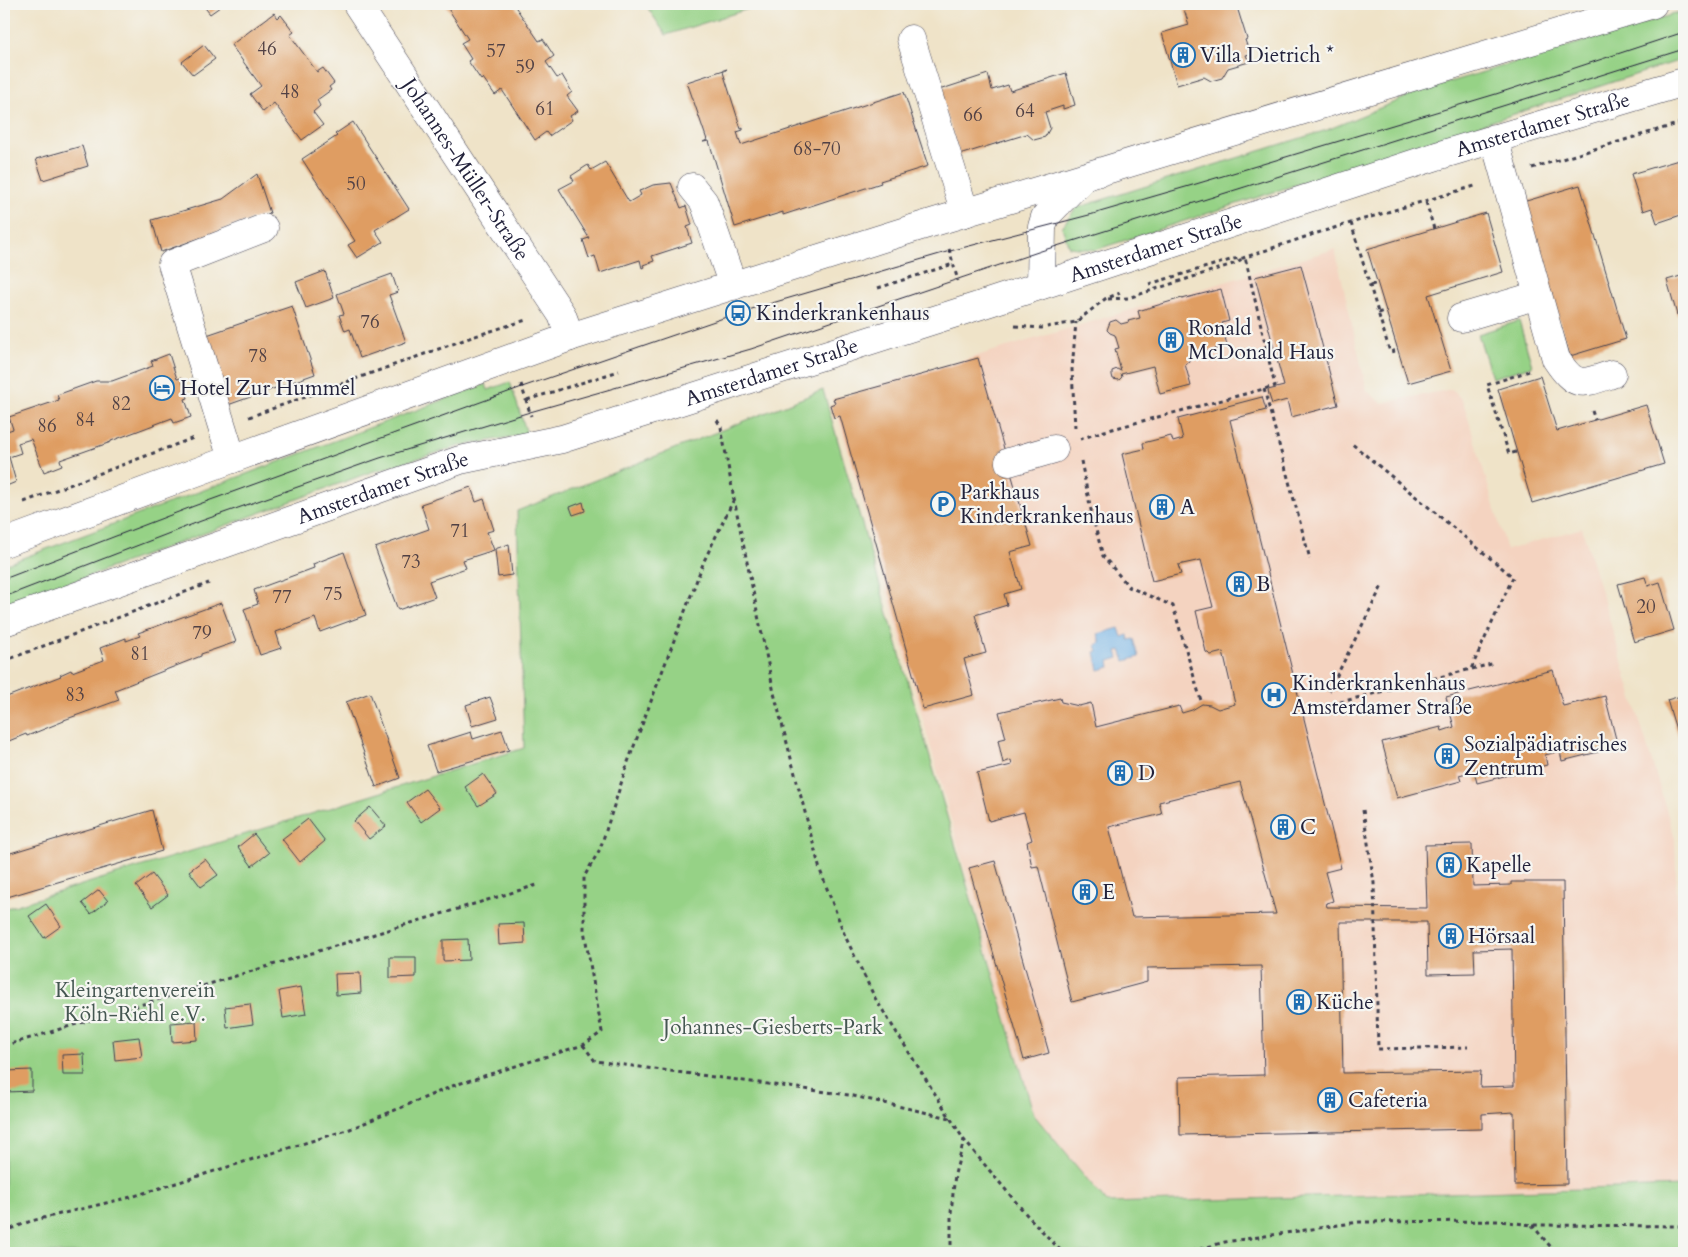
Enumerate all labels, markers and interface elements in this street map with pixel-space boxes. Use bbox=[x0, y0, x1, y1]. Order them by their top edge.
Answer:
house number: 46 bbox=[257, 36, 277, 62]
house number: 57 bbox=[486, 38, 506, 64]
place label: Villa Dietrich * bbox=[1200, 41, 1334, 70]
building icon: Villa Dietrich * bbox=[1170, 42, 1196, 68]
house number: 59 bbox=[515, 54, 535, 80]
street label: Johannes-Müller-Straße bbox=[393, 70, 537, 266]
house number: 48 bbox=[280, 79, 300, 105]
street label: Amsterdamer Straße bbox=[1452, 85, 1633, 164]
house number: 61 bbox=[535, 96, 555, 122]
house number: 64 bbox=[1015, 98, 1035, 124]
house number: 66 bbox=[963, 102, 983, 128]
house number: 68-70 bbox=[793, 136, 841, 162]
house number: 50 bbox=[346, 171, 366, 197]
street label: Amsterdamer Straße bbox=[1066, 206, 1246, 290]
place label: Kinderkrankenhaus bbox=[756, 299, 930, 328]
bus stop icon: Kinderkrankenhaus bbox=[725, 300, 751, 326]
house number: 76 bbox=[360, 309, 380, 335]
place label: Ronald McDonald Haus bbox=[1188, 314, 1334, 367]
building icon: Ronald McDonald Haus bbox=[1158, 327, 1184, 353]
street label: Amsterdamer Straße bbox=[681, 331, 862, 413]
house number: 78 bbox=[248, 343, 268, 369]
place label: Hotel Zur Hummel bbox=[180, 374, 355, 403]
hotel icon: Hotel Zur Hummel bbox=[149, 375, 175, 401]
house number: 82 bbox=[111, 391, 131, 417]
house number: 84 bbox=[75, 407, 95, 433]
house number: 86 bbox=[37, 413, 57, 439]
street label: Amsterdamer Straße bbox=[293, 444, 471, 531]
place label: Parkhaus Kinderkrankenhaus bbox=[960, 478, 1134, 531]
parking icon: Parkhaus Kinderkrankenhaus bbox=[930, 491, 956, 517]
place label: A bbox=[1180, 493, 1195, 522]
building icon: A bbox=[1149, 494, 1175, 520]
house number: 71 bbox=[450, 518, 470, 544]
house number: 73 bbox=[401, 549, 421, 575]
place label: B bbox=[1256, 570, 1270, 599]
building icon: B bbox=[1226, 571, 1252, 597]
house number: 75 bbox=[323, 581, 343, 607]
house number: 77 bbox=[272, 584, 292, 610]
house number: 20 bbox=[1636, 594, 1656, 620]
house number: 79 bbox=[192, 620, 212, 646]
house number: 81 bbox=[130, 641, 150, 667]
place label: Kinderkrankenhaus Amsterdamer Straße bbox=[1292, 669, 1472, 722]
house number: 83 bbox=[65, 682, 85, 708]
hospital icon: Kinderkrankenhaus Amsterdamer Straße bbox=[1261, 682, 1287, 708]
place label: Sozialpädiatrisches Zentrum bbox=[1464, 730, 1627, 783]
building icon: Sozialpädiatrisches Zentrum bbox=[1434, 743, 1460, 769]
place label: D bbox=[1138, 759, 1155, 788]
building icon: D bbox=[1107, 760, 1133, 786]
place label: C bbox=[1300, 813, 1316, 842]
building icon: C bbox=[1270, 814, 1296, 840]
place label: Kapelle bbox=[1466, 851, 1532, 880]
building icon: Kapelle bbox=[1436, 852, 1462, 878]
place label: E bbox=[1102, 878, 1115, 907]
building icon: E bbox=[1072, 879, 1098, 905]
place label: Hörsaal bbox=[1468, 922, 1535, 951]
building icon: Hörsaal bbox=[1438, 923, 1464, 949]
park label: Kleingartenverein Köln-Riehl e.V. bbox=[55, 976, 215, 1029]
place label: Küche bbox=[1316, 988, 1374, 1017]
building icon: Küche bbox=[1286, 989, 1312, 1015]
park label: Johannes-Giesberts-Park bbox=[660, 1013, 884, 1042]
place label: Cafeteria bbox=[1348, 1086, 1428, 1115]
building icon: Cafeteria bbox=[1317, 1087, 1343, 1113]

